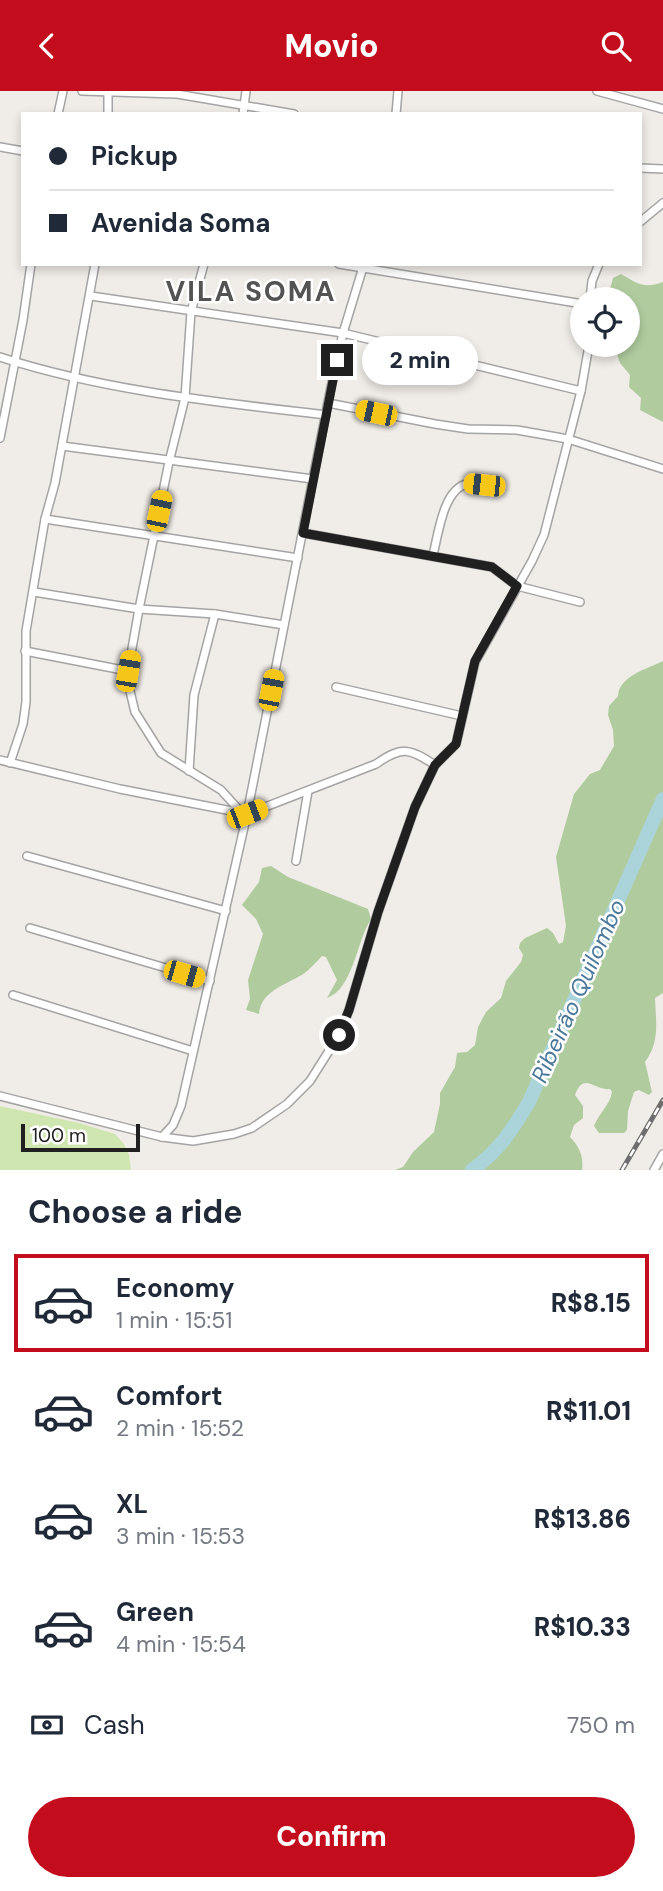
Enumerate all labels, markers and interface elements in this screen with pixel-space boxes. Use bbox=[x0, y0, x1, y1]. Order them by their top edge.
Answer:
text: Movio bbox=[285, 25, 378, 67]
icon: back bbox=[28, 27, 66, 65]
icon: search bbox=[597, 27, 635, 65]
text: Pickup bbox=[91, 139, 178, 173]
text: Avenida Soma bbox=[91, 206, 271, 240]
district label: VILA SOMA bbox=[166, 273, 336, 310]
map controls bbox=[570, 287, 640, 357]
button: locate bbox=[570, 287, 640, 357]
callout: 2 min bbox=[362, 335, 477, 385]
route end bbox=[321, 344, 353, 376]
text: 2 min bbox=[389, 345, 451, 375]
car bbox=[354, 398, 399, 428]
car bbox=[463, 472, 506, 498]
car bbox=[145, 488, 174, 534]
car bbox=[115, 648, 142, 694]
car bbox=[257, 667, 286, 713]
car bbox=[224, 797, 271, 831]
water label: Ribeirão Quilombo bbox=[524, 895, 632, 1087]
car bbox=[161, 958, 208, 990]
route start bbox=[323, 1019, 355, 1051]
scale bar bbox=[21, 1121, 140, 1153]
text: 100 m bbox=[32, 1123, 86, 1148]
text: Choose a ride bbox=[28, 1191, 243, 1233]
text: Economy bbox=[116, 1271, 234, 1305]
icon: car bbox=[32, 1272, 95, 1335]
text: R$8.15 bbox=[551, 1286, 631, 1320]
text: 1 min · 15:51 bbox=[116, 1305, 232, 1335]
text: Comfort bbox=[116, 1379, 222, 1413]
icon: car bbox=[32, 1380, 95, 1443]
text: R$11.01 bbox=[546, 1394, 631, 1428]
text: 2 min · 15:52 bbox=[116, 1413, 244, 1443]
text: XL bbox=[116, 1487, 148, 1521]
icon: car bbox=[32, 1488, 95, 1551]
text: R$13.86 bbox=[534, 1502, 631, 1536]
text: 3 min · 15:53 bbox=[116, 1521, 245, 1551]
text: Green bbox=[116, 1595, 194, 1629]
icon: car bbox=[32, 1596, 95, 1659]
text: R$10.33 bbox=[534, 1610, 631, 1644]
text: 4 min · 15:54 bbox=[116, 1629, 246, 1659]
icon: cash bbox=[28, 1706, 66, 1744]
text: Cash bbox=[84, 1708, 145, 1742]
text: 750 m bbox=[567, 1710, 635, 1740]
button: Confirm bbox=[28, 1797, 635, 1877]

